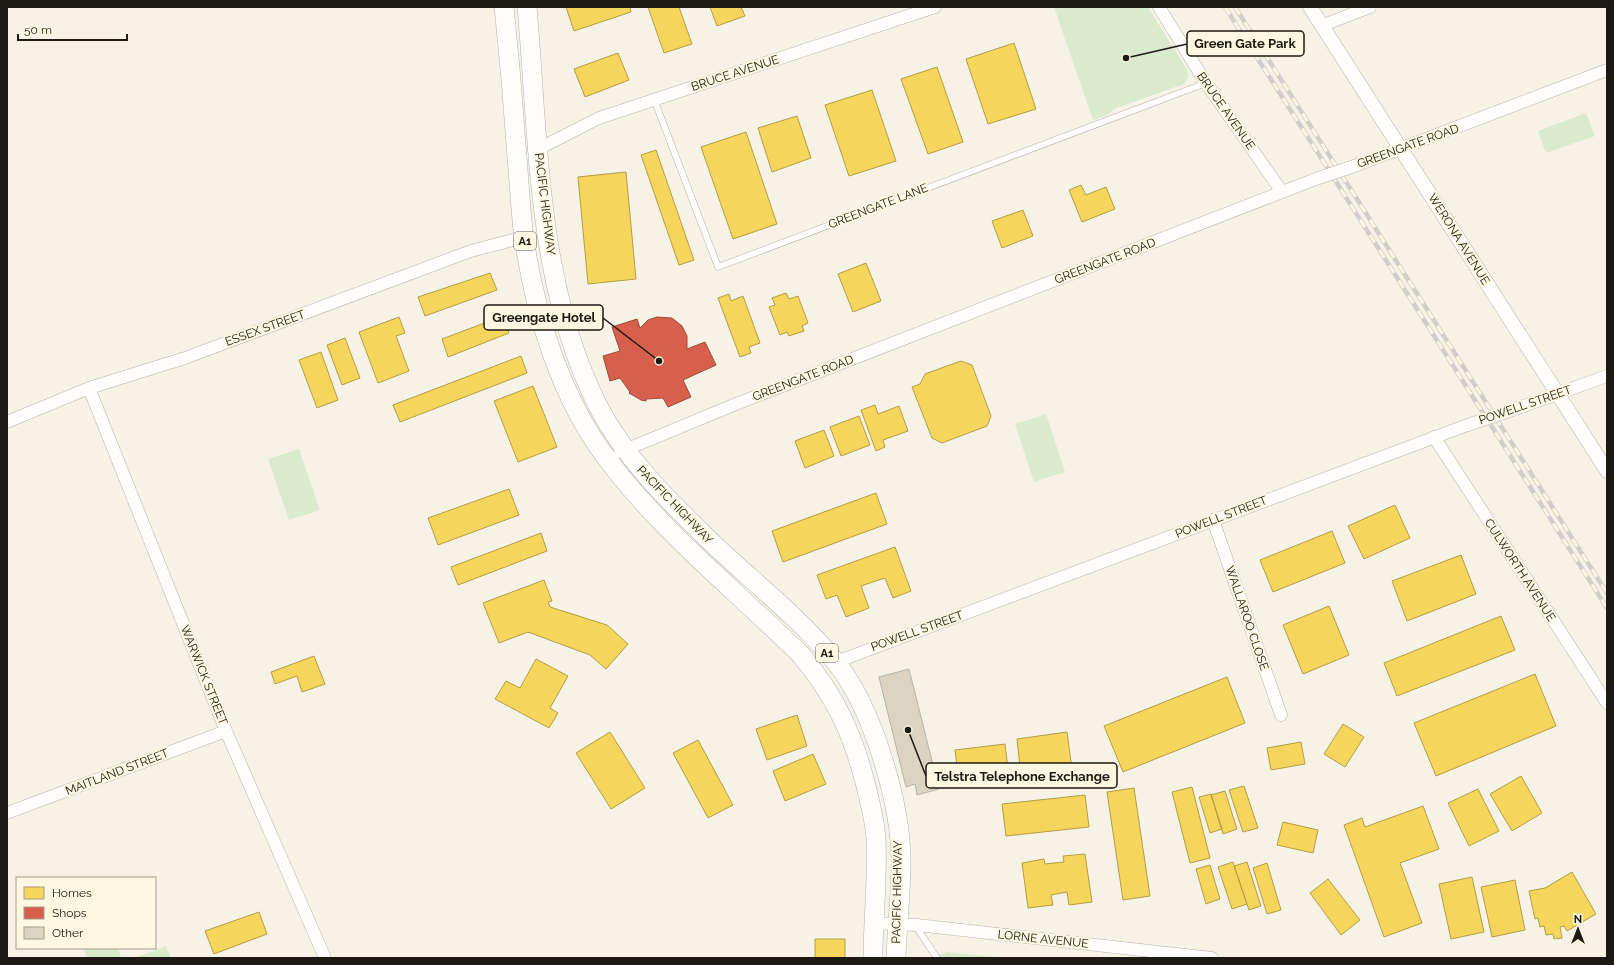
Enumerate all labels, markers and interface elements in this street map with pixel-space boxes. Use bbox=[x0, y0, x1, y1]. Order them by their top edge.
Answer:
scale bar bbox=[18, 16, 127, 42]
text: 50 m bbox=[24, 23, 52, 37]
callout: Green Gate Park bbox=[1187, 31, 1304, 56]
text: Green Gate Park bbox=[1194, 36, 1296, 51]
street label: BRUCE AVENUE bbox=[689, 52, 781, 94]
street label: BRUCE AVENUE bbox=[1194, 69, 1258, 153]
street label: GREENGATE ROAD bbox=[1355, 121, 1461, 171]
street label: PACIFIC HIGHWAY bbox=[532, 152, 558, 256]
street label: GREENGATE LANE bbox=[826, 181, 930, 231]
street label: WERONA AVENUE bbox=[1425, 191, 1493, 287]
road number: A1 bbox=[514, 232, 536, 250]
street label: GREENGATE ROAD bbox=[1052, 235, 1158, 287]
callout: Greengate Hotel bbox=[484, 305, 603, 330]
street label: ESSEX STREET bbox=[223, 307, 307, 349]
text: Greengate Hotel bbox=[492, 310, 597, 325]
street label: GREENGATE ROAD bbox=[750, 352, 856, 404]
street label: POWELL STREET bbox=[1477, 382, 1574, 427]
street label: PACIFIC HIGHWAY bbox=[634, 463, 716, 547]
street label: POWELL STREET bbox=[1173, 493, 1269, 541]
street label: CULWORTH AVENUE bbox=[1482, 516, 1558, 624]
street label: WALLAROO CLOSE bbox=[1223, 564, 1271, 672]
street label: POWELL STREET bbox=[869, 608, 966, 654]
street label: WARWICK STREET bbox=[178, 623, 231, 728]
road number: A1 bbox=[816, 644, 838, 662]
street label: MAITLAND STREET bbox=[63, 746, 171, 798]
callout: Telstra Telephone Exchange bbox=[926, 763, 1117, 788]
text: Telstra Telephone Exchange bbox=[934, 769, 1110, 784]
street label: PACIFIC HIGHWAY bbox=[889, 840, 905, 944]
legend bbox=[16, 877, 156, 949]
text: Homes bbox=[52, 886, 92, 900]
text: Shops bbox=[52, 906, 87, 920]
north arrow bbox=[1558, 909, 1598, 949]
text: N bbox=[1574, 913, 1582, 926]
text: Other bbox=[52, 926, 84, 940]
street label: LORNE AVENUE bbox=[997, 927, 1089, 951]

